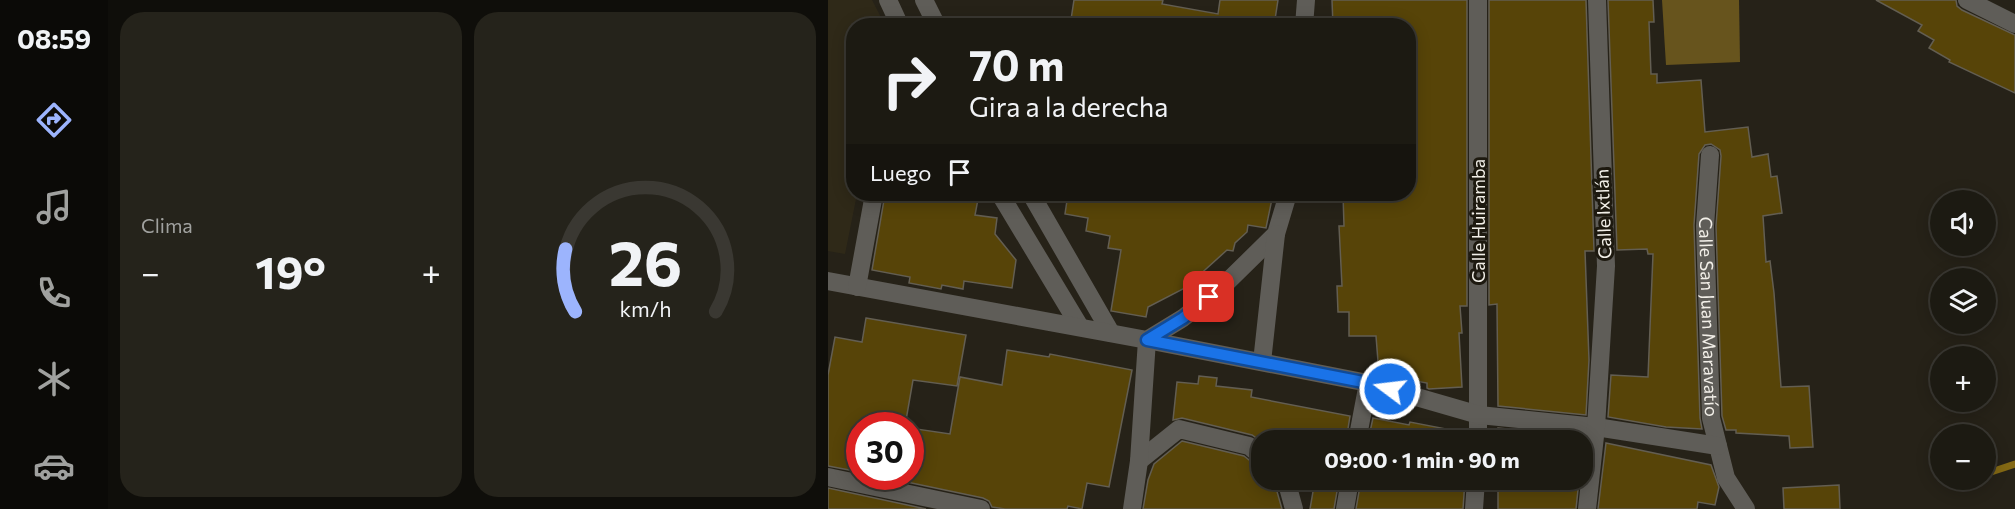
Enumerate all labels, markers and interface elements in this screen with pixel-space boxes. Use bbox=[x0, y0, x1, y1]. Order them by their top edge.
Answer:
text: 08:59 bbox=[17, 22, 91, 55]
text: 70 m bbox=[969, 38, 1064, 90]
icon: right bbox=[870, 42, 948, 120]
text: Gira a la derecha bbox=[969, 90, 1168, 123]
icon: directions bbox=[33, 99, 75, 141]
icon: arrive bbox=[943, 156, 976, 189]
text: Luego bbox=[870, 159, 931, 186]
street label: Calle Huiramba bbox=[1467, 159, 1489, 283]
street label: Calle Ixtlán bbox=[1590, 169, 1616, 259]
icon: music bbox=[33, 186, 75, 228]
map controls bbox=[1930, 190, 1996, 490]
button: sound bbox=[1930, 190, 1996, 256]
text: Clima bbox=[141, 213, 193, 237]
street label: Calle San Juan Maravatío bbox=[1695, 216, 1723, 417]
text: 26 bbox=[608, 223, 682, 299]
text: 19° bbox=[255, 243, 326, 298]
text: − bbox=[141, 251, 160, 292]
text: + bbox=[422, 251, 441, 292]
button: layers bbox=[1930, 268, 1996, 334]
pin bbox=[1183, 271, 1234, 322]
icon: phone bbox=[33, 272, 75, 314]
icon: arrive bbox=[1192, 280, 1225, 313]
text: km/h bbox=[619, 295, 671, 321]
button: + bbox=[1930, 346, 1996, 412]
position arrow bbox=[1358, 357, 1422, 421]
icon: climate bbox=[33, 358, 75, 400]
speed limit sign: 30 bbox=[846, 412, 924, 490]
button: − bbox=[1930, 424, 1996, 490]
icon: car bbox=[33, 445, 75, 487]
text: 09:00 · 1 min · 90 m bbox=[1324, 446, 1520, 473]

